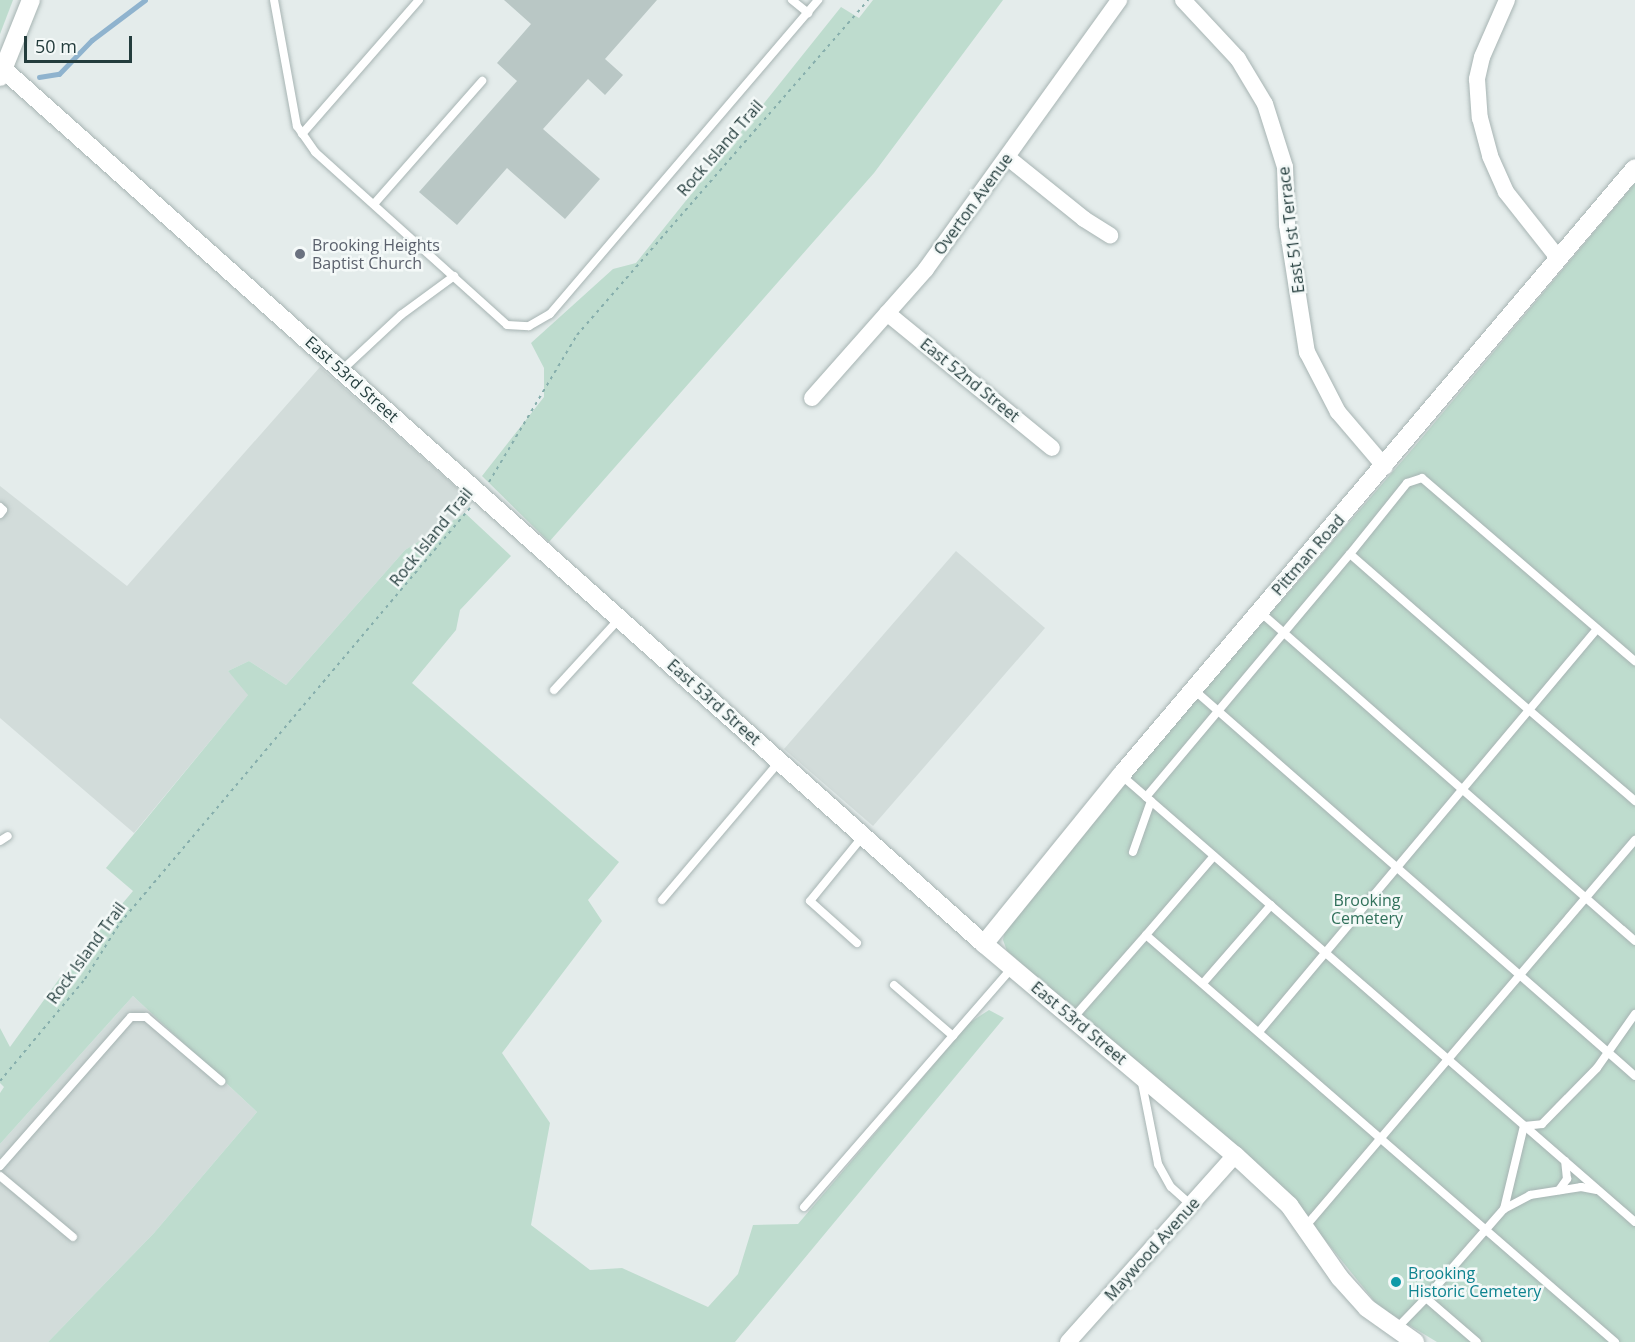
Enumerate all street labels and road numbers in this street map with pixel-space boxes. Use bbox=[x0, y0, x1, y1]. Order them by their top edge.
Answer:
street label: Rock Island Trail bbox=[673, 96, 767, 200]
street label: Overton Avenue bbox=[930, 149, 1016, 259]
street label: East 51st Terrace bbox=[1274, 166, 1308, 294]
street label: East 53rd Street bbox=[301, 332, 403, 426]
street label: East 52nd Street bbox=[917, 334, 1023, 426]
street label: Rock Island Trail bbox=[386, 484, 476, 590]
street label: Pittman Road bbox=[1268, 511, 1348, 599]
street label: East 53rd Street bbox=[663, 655, 765, 749]
street label: Rock Island Trail bbox=[43, 898, 129, 1008]
street label: East 53rd Street bbox=[1027, 977, 1131, 1069]
street label: Maywood Avenue bbox=[1101, 1193, 1203, 1305]

